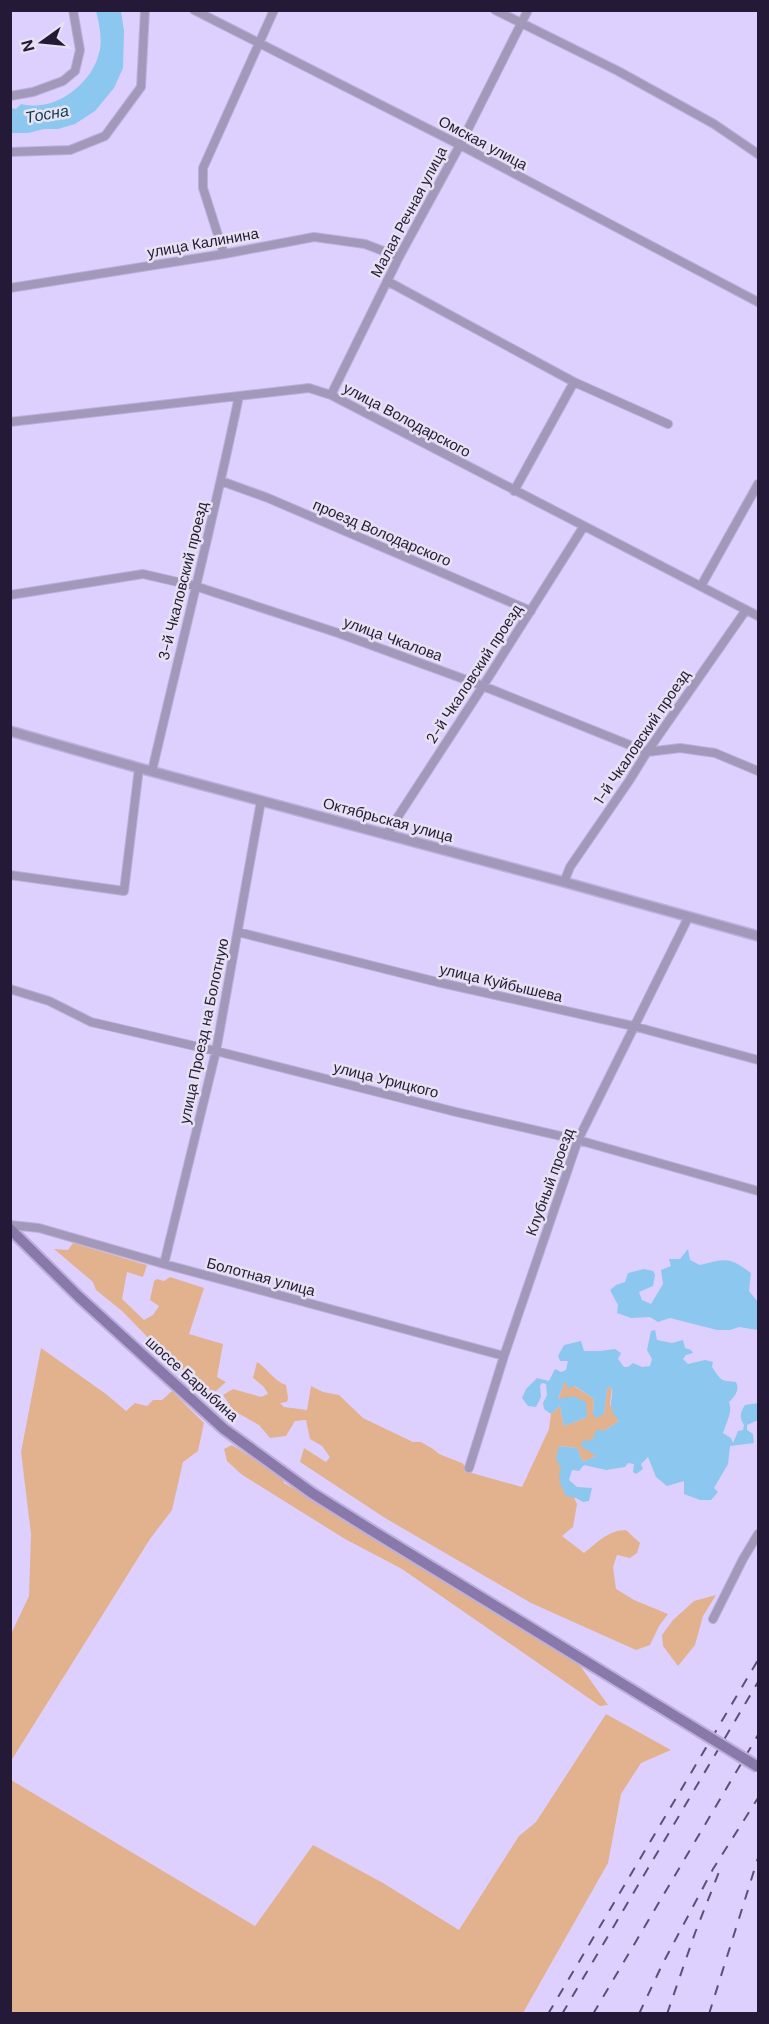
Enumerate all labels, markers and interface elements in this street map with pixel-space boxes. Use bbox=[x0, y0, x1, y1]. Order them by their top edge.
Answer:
north arrow bbox=[12, 12, 72, 72]
text: N bbox=[16, 37, 40, 54]
water label: Тосна bbox=[24, 100, 71, 128]
street label: Омская улица bbox=[435, 111, 532, 175]
street label: Малая Речная улица bbox=[366, 143, 452, 281]
street label: улица Калинина bbox=[146, 223, 261, 263]
street label: улица Володарского bbox=[340, 378, 474, 462]
street label: проезд Володарского bbox=[310, 495, 454, 571]
street label: 3-й Чкаловский проезд bbox=[154, 499, 212, 662]
street label: 2-й Чкаловский проезд bbox=[421, 600, 527, 748]
street label: улица Чкалова bbox=[341, 612, 446, 666]
street label: 1-й Чкаловский проезд bbox=[589, 666, 695, 808]
street label: Октябрьская улица bbox=[321, 793, 456, 847]
street label: улица Проезд на Болотную bbox=[175, 936, 233, 1126]
street label: улица Куйбышева bbox=[437, 959, 565, 1007]
street label: улица Урицкого bbox=[331, 1057, 441, 1103]
street label: Клубный проезд bbox=[521, 1125, 579, 1239]
street label: Болотная улица bbox=[204, 1253, 318, 1301]
street label: шоссе Барыбина bbox=[141, 1332, 243, 1427]

